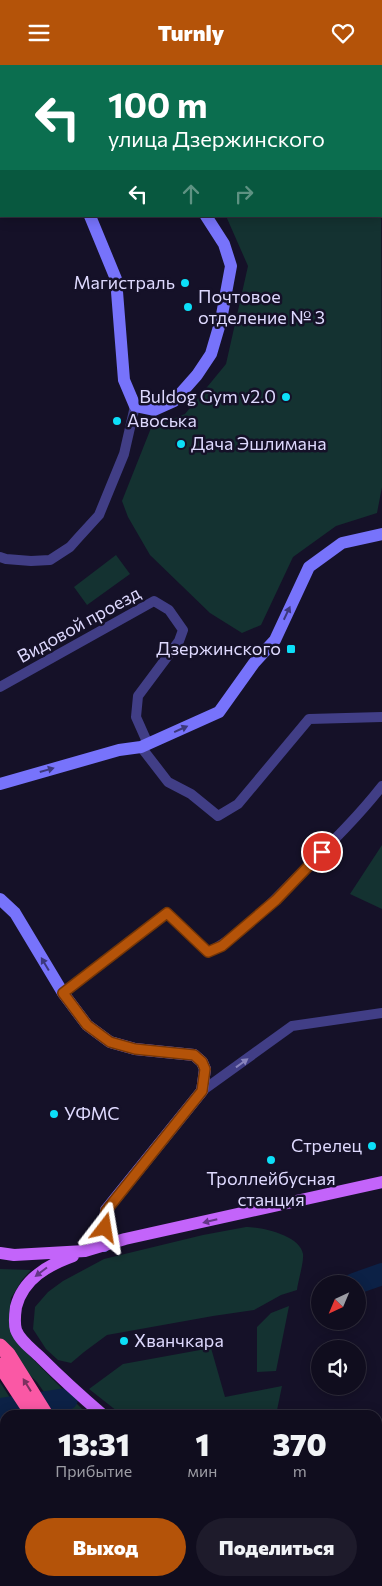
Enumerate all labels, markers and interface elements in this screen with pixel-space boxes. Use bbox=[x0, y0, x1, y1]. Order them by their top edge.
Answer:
icon: menu bbox=[25, 19, 53, 47]
text: Turnly bbox=[158, 19, 224, 46]
icon: heart bbox=[329, 19, 357, 47]
text: 100 m bbox=[108, 82, 208, 125]
icon: left bbox=[25, 85, 90, 150]
text: улица Дзержинского bbox=[108, 125, 325, 152]
icon: left bbox=[124, 180, 152, 208]
icon: ahead bbox=[177, 180, 205, 208]
icon: right bbox=[230, 180, 258, 208]
place label: Магистраль bbox=[74, 271, 175, 293]
marker: Магистраль bbox=[179, 277, 191, 289]
place label: Почтовое отделение № 3 bbox=[198, 285, 325, 328]
marker: Почтовое отделение № 3 bbox=[182, 301, 194, 313]
place label: Buldog Gym v2.0 bbox=[139, 385, 276, 407]
marker: Buldog Gym v2.0 bbox=[280, 391, 292, 403]
place label: Авоська bbox=[127, 409, 197, 431]
marker: Авоська bbox=[111, 415, 123, 427]
place label: Дача Эшлимана bbox=[191, 432, 327, 454]
marker: Дача Эшлимана bbox=[175, 438, 187, 450]
street label: Видовой проезд bbox=[13, 581, 144, 667]
one-way arrow bbox=[283, 606, 291, 620]
place label: Дзержинского bbox=[156, 637, 281, 659]
marker: Дзержинского bbox=[285, 643, 297, 655]
one-way arrow bbox=[174, 725, 188, 733]
one-way arrow bbox=[39, 766, 54, 774]
pin bbox=[301, 831, 343, 873]
icon: arrive bbox=[308, 838, 336, 866]
one-way arrow bbox=[41, 958, 50, 971]
one-way arrow bbox=[235, 1058, 248, 1068]
place label: УФМС bbox=[64, 1102, 120, 1124]
marker: УФМС bbox=[48, 1108, 60, 1120]
place label: Стрелец bbox=[291, 1134, 363, 1156]
marker: Стрелец bbox=[366, 1140, 378, 1152]
marker: Троллейбусная станция bbox=[265, 1154, 277, 1166]
place label: Троллейбусная станция bbox=[206, 1167, 336, 1210]
position arrow bbox=[78, 1201, 130, 1253]
one-way arrow bbox=[202, 1217, 217, 1225]
one-way arrow bbox=[34, 1267, 48, 1277]
north arrow bbox=[311, 1275, 366, 1330]
map controls bbox=[311, 1275, 366, 1395]
place label: Хванчкара bbox=[134, 1329, 224, 1351]
marker: Хванчкара bbox=[118, 1335, 130, 1347]
button: sound bbox=[311, 1340, 366, 1395]
one-way arrow bbox=[22, 1378, 32, 1391]
text: 13:31 bbox=[58, 1425, 130, 1462]
text: 1 bbox=[195, 1425, 209, 1462]
text: 370 bbox=[273, 1425, 327, 1462]
text: Прибытие bbox=[55, 1461, 132, 1480]
text: мин bbox=[188, 1461, 217, 1480]
text: m bbox=[293, 1461, 307, 1480]
button: Выход bbox=[25, 1518, 186, 1576]
button: Поделиться bbox=[196, 1518, 357, 1576]

